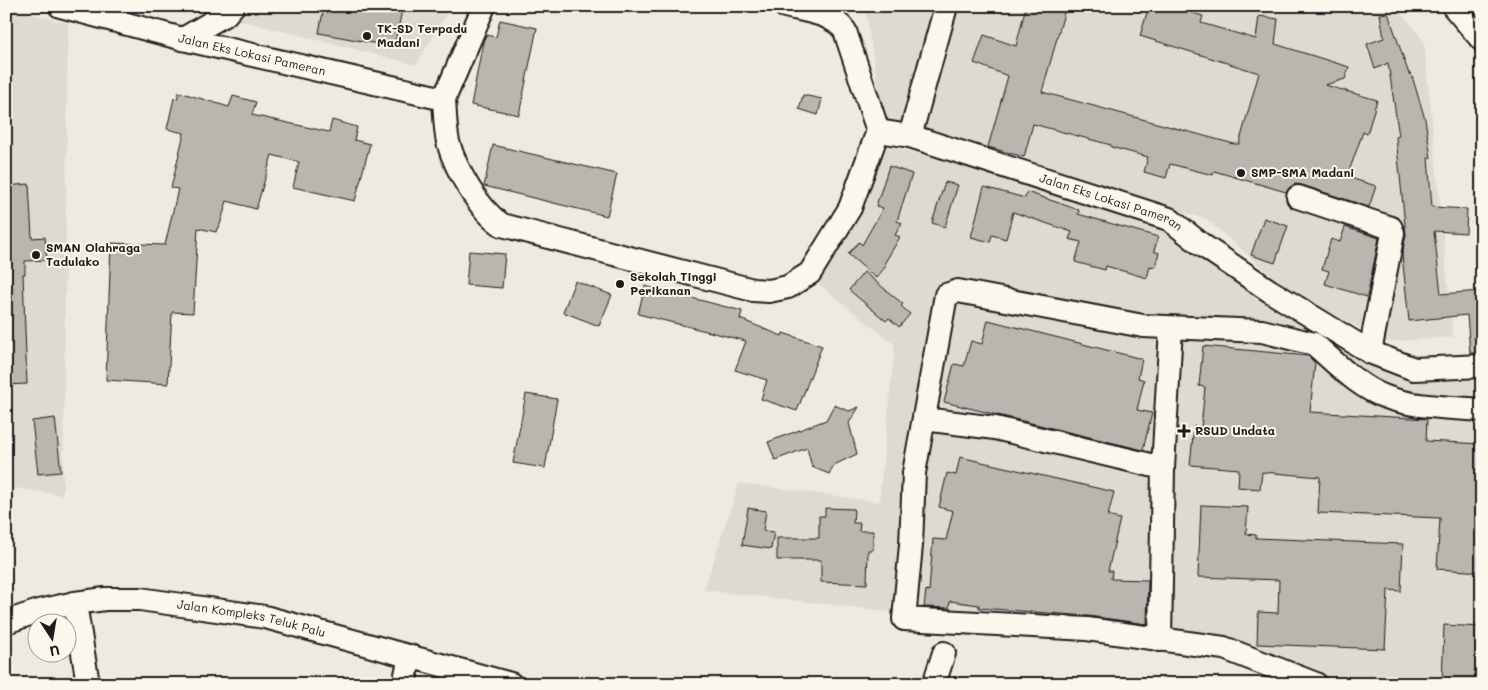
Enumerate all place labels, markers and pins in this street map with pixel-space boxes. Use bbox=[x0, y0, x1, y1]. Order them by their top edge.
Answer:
place label: TK-SD Terpadu Madani bbox=[377, 20, 468, 50]
marker: TK-SD Terpadu Madani bbox=[361, 30, 373, 42]
place label: SMP-SMA Madani bbox=[1251, 164, 1354, 180]
marker: SMP-SMA Madani bbox=[1235, 167, 1247, 179]
place label: SMAN Olahraga Tadulako bbox=[46, 239, 140, 269]
marker: SMAN Olahraga Tadulako bbox=[30, 249, 42, 261]
place label: Sekolah Tinggi Perikanan bbox=[630, 268, 717, 298]
marker: Sekolah Tinggi Perikanan bbox=[614, 278, 626, 290]
place label: RSUD Undata bbox=[1195, 422, 1275, 438]
marker: RSUD Undata bbox=[1177, 424, 1191, 438]

